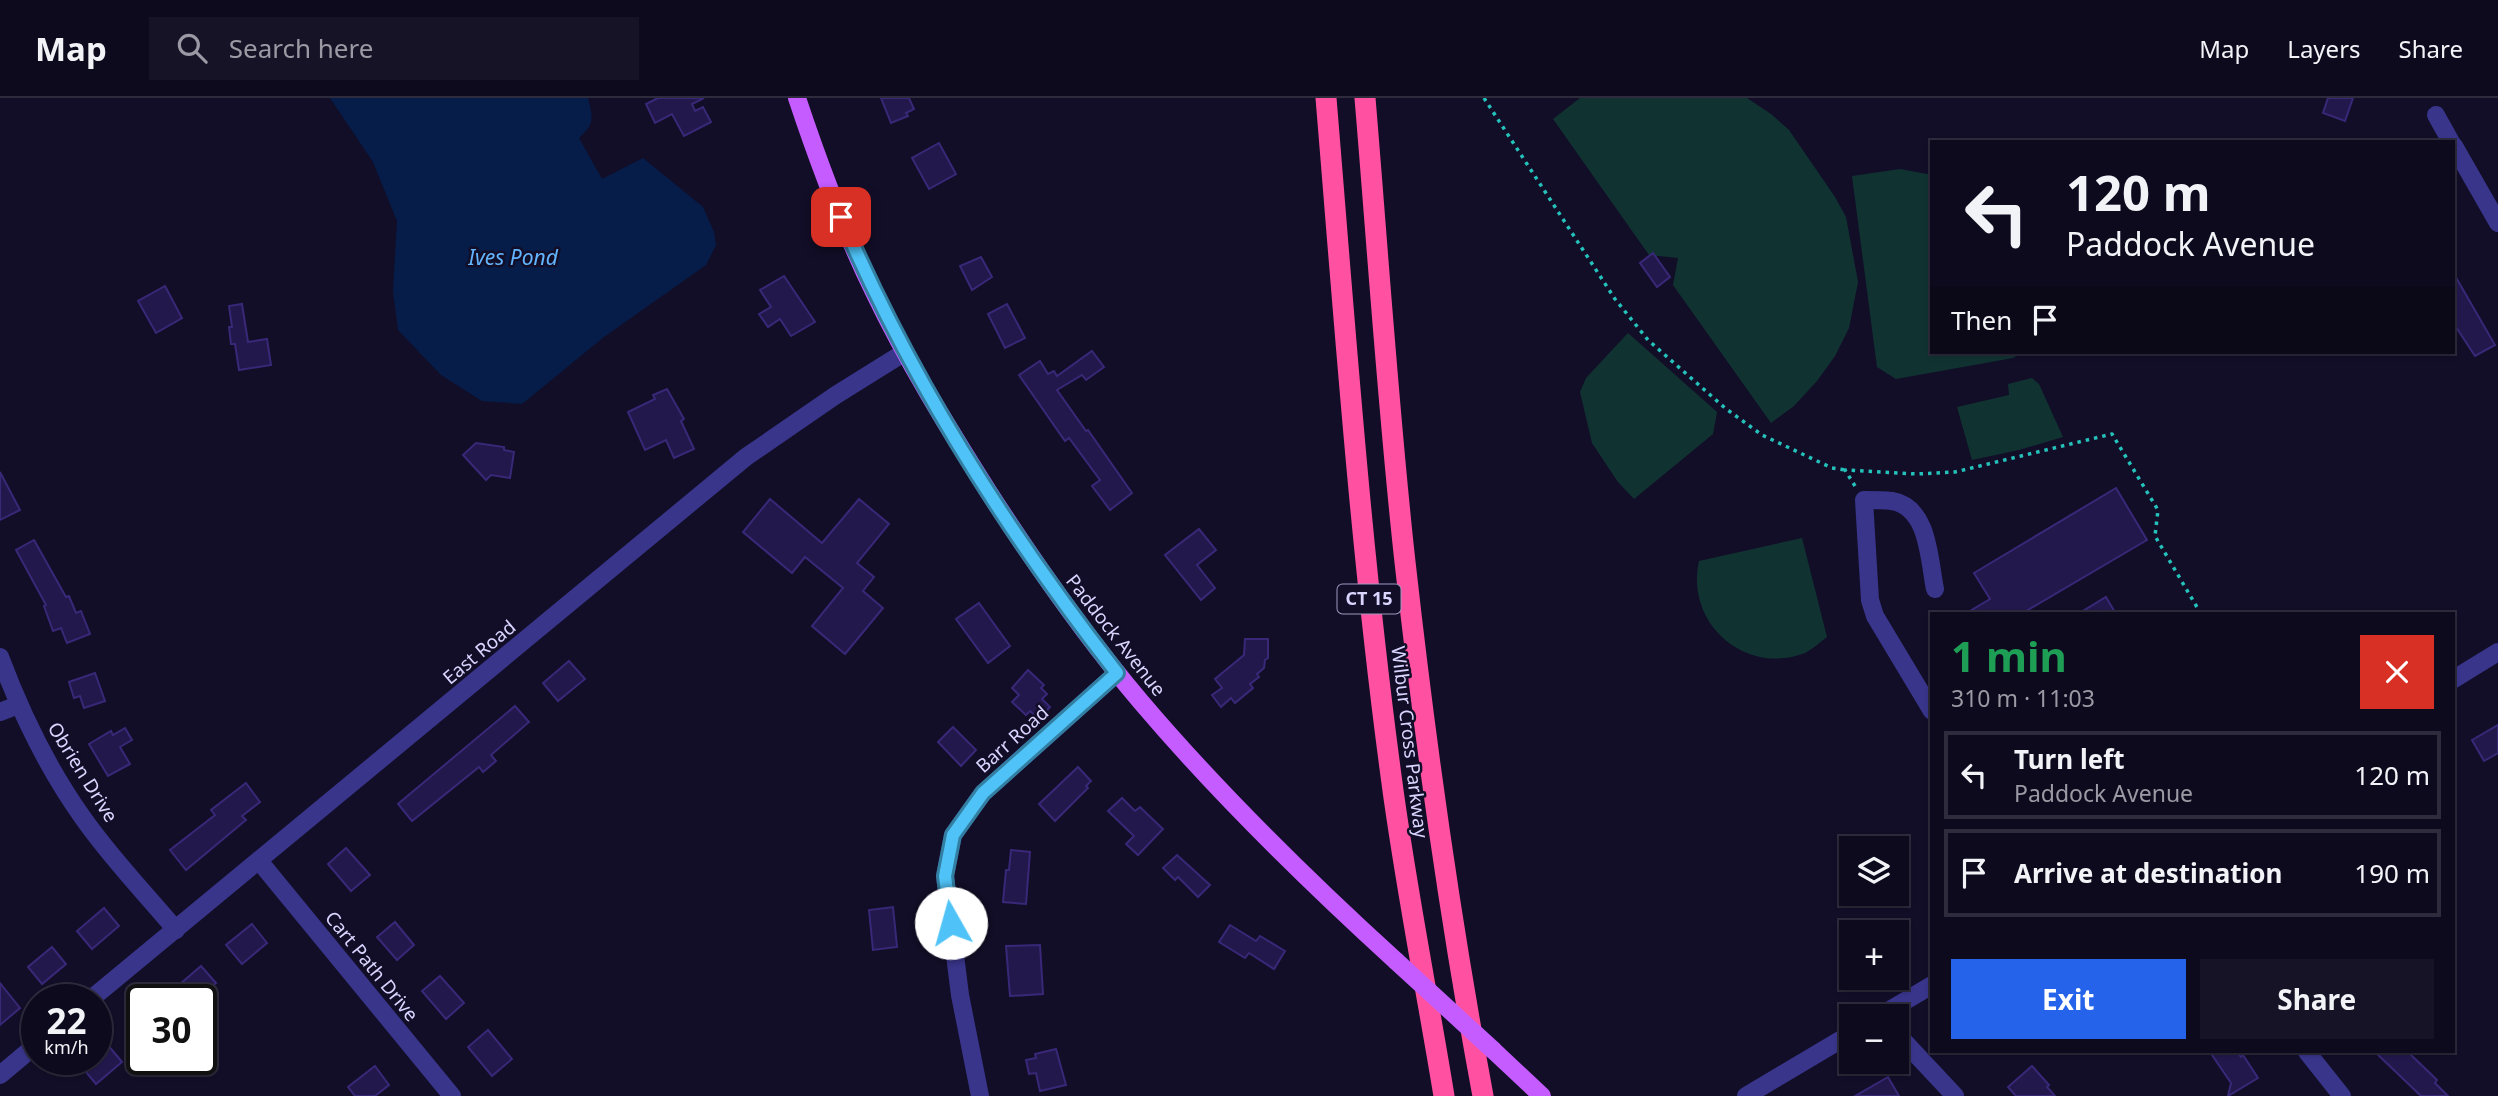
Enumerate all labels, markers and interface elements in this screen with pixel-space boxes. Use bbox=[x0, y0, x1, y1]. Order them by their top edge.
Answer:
search box bbox=[149, 17, 639, 80]
text: Map bbox=[35, 26, 107, 71]
icon: search bbox=[173, 29, 211, 67]
text: Search here bbox=[229, 30, 373, 66]
text: Map bbox=[2199, 32, 2249, 65]
text: Layers bbox=[2287, 32, 2361, 65]
text: Share bbox=[2399, 32, 2463, 65]
text: 120 m bbox=[2066, 159, 2211, 225]
icon: left bbox=[1951, 168, 2042, 259]
pin bbox=[811, 187, 871, 247]
icon: arrive bbox=[822, 198, 860, 236]
text: Paddock Avenue bbox=[2066, 222, 2315, 265]
water label: Ives Pond bbox=[467, 243, 559, 271]
icon: arrive bbox=[2026, 301, 2064, 339]
text: Then bbox=[1951, 302, 2012, 338]
street label: Paddock Avenue bbox=[1060, 569, 1172, 701]
road number: CT 15 bbox=[1338, 584, 1400, 614]
street label: East Road bbox=[437, 614, 521, 690]
text: 1 min bbox=[1951, 627, 2067, 684]
button: close bbox=[2360, 635, 2434, 709]
street label: Wilbur Cross Parkway bbox=[1385, 645, 1435, 840]
text: 310 m · 11:03 bbox=[1951, 682, 2095, 714]
street label: Barr Road bbox=[970, 699, 1054, 779]
street label: Obrien Drive bbox=[42, 717, 124, 827]
text: Turn left bbox=[2014, 741, 2125, 777]
icon: left bbox=[1955, 756, 1993, 794]
text: 120 m bbox=[2354, 757, 2430, 793]
text: Paddock Avenue bbox=[2014, 777, 2193, 809]
map controls bbox=[1839, 836, 1909, 1074]
button: layers bbox=[1839, 836, 1909, 906]
icon: arrive bbox=[1955, 854, 1993, 892]
text: Arrive at destination bbox=[2014, 855, 2283, 891]
text: 190 m bbox=[2354, 855, 2430, 891]
position arrow bbox=[914, 886, 988, 960]
street label: Cart Path Drive bbox=[319, 905, 425, 1027]
button: + bbox=[1839, 920, 1909, 990]
button: Exit bbox=[1951, 959, 2186, 1039]
button: Share bbox=[2200, 959, 2434, 1039]
speed limit sign: 30 bbox=[126, 984, 217, 1075]
text: 22 bbox=[46, 997, 87, 1044]
button: − bbox=[1839, 1004, 1909, 1074]
text: km/h bbox=[44, 1035, 89, 1059]

